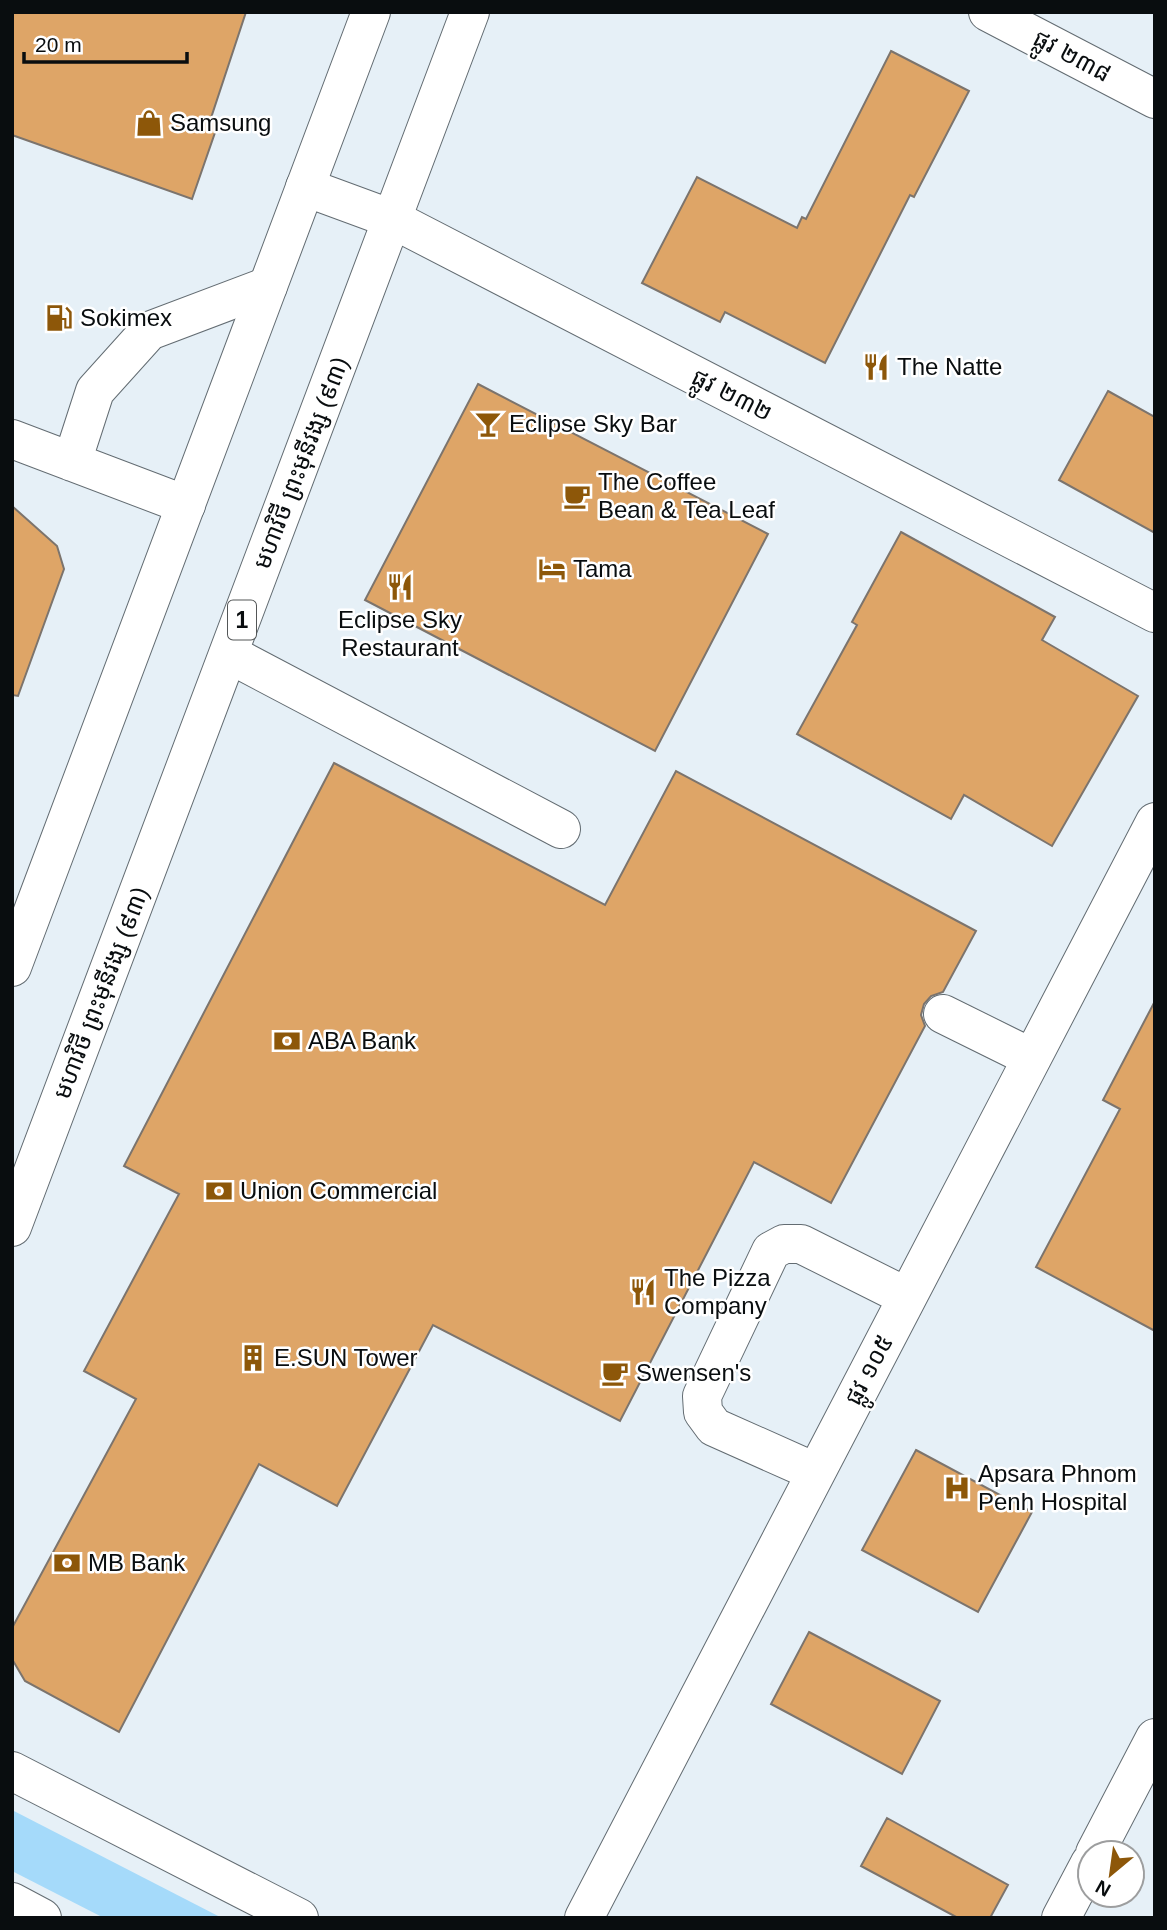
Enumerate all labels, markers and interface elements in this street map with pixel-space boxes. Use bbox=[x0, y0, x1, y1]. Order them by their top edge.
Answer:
scale bar bbox=[24, 21, 187, 65]
street label: ផ្លូវ ២៣៨ bbox=[1025, 24, 1116, 95]
text: 20 m bbox=[35, 33, 82, 56]
shop icon: Samsung bbox=[134, 108, 164, 138]
place label: Samsung bbox=[170, 109, 271, 136]
fuel station icon: Sokimex bbox=[44, 303, 74, 333]
place label: Sokimex bbox=[80, 304, 172, 331]
restaurant icon: The Natte bbox=[861, 352, 891, 382]
street label: មហាវិថី ព្រះមុនីវង្ស (៩៣) bbox=[247, 353, 355, 573]
place label: The Natte bbox=[897, 353, 1002, 380]
street label: ផ្លូវ ២៣២ bbox=[683, 363, 777, 434]
bar icon: Eclipse Sky Bar bbox=[473, 409, 503, 439]
place label: Eclipse Sky Bar bbox=[509, 410, 677, 437]
place label: The Coffee Bean & Tea Leaf bbox=[598, 468, 775, 523]
cafe icon: The Coffee Bean & Tea Leaf bbox=[562, 481, 592, 511]
hotel icon: Tama bbox=[537, 554, 567, 584]
place label: Tama bbox=[573, 555, 632, 582]
restaurant icon: Eclipse Sky Restaurant bbox=[385, 572, 415, 602]
road number: 1 bbox=[228, 600, 256, 640]
place label: Eclipse Sky Restaurant bbox=[338, 606, 462, 661]
street label: មហាវិថី ព្រះមុនីវង្ស (៩៣) bbox=[47, 883, 155, 1103]
bank icon: ABA Bank bbox=[272, 1026, 302, 1056]
place label: ABA Bank bbox=[308, 1027, 417, 1054]
bank icon: Union Commercial bbox=[204, 1176, 234, 1206]
place label: Union Commercial bbox=[240, 1177, 437, 1204]
place label: The Pizza Company bbox=[664, 1264, 771, 1319]
restaurant icon: The Pizza Company bbox=[628, 1277, 658, 1307]
street label: ផ្លូវ ១០៥ bbox=[839, 1330, 906, 1414]
building icon: E.SUN Tower bbox=[238, 1343, 268, 1373]
place label: E.SUN Tower bbox=[274, 1344, 418, 1371]
cafe icon: Swensen's bbox=[600, 1358, 630, 1388]
place label: Swensen's bbox=[636, 1359, 751, 1386]
place label: Apsara Phnom Penh Hospital bbox=[978, 1460, 1137, 1515]
hospital icon: Apsara Phnom Penh Hospital bbox=[942, 1473, 972, 1503]
bank icon: MB Bank bbox=[52, 1548, 82, 1578]
place label: MB Bank bbox=[88, 1549, 186, 1576]
north arrow bbox=[1076, 1839, 1146, 1909]
text: N bbox=[1092, 1876, 1114, 1901]

